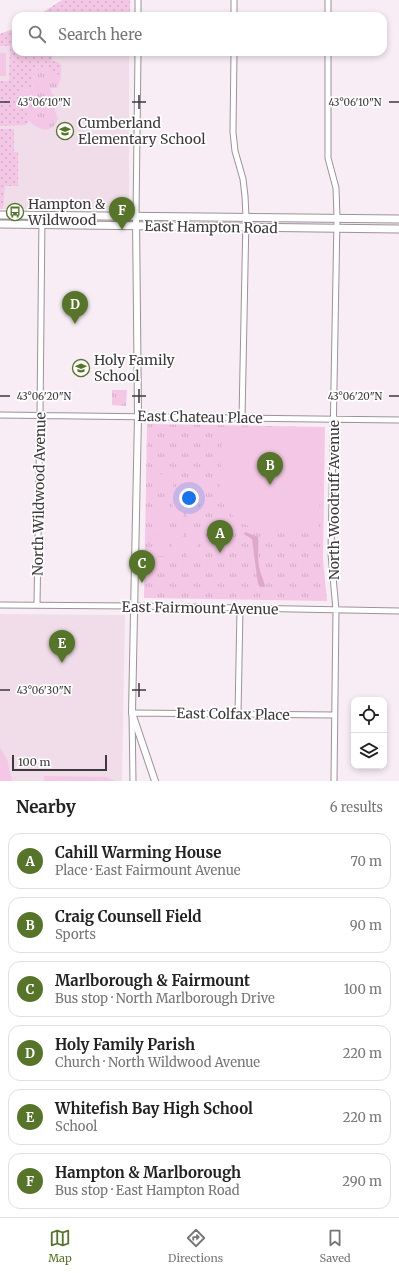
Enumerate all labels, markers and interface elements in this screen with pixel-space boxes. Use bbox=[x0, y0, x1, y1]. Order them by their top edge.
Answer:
search box bbox=[12, 12, 387, 56]
icon: search bbox=[26, 23, 48, 45]
text: Search here bbox=[58, 25, 142, 44]
text: 43°06'10"N bbox=[18, 96, 71, 109]
text: 43°06'10"N bbox=[329, 96, 382, 109]
place label: Cumberland Elementary School bbox=[78, 114, 206, 148]
school or university icon: Cumberland Elementary School bbox=[55, 121, 75, 141]
place label: Hampton & Wildwood bbox=[27, 195, 106, 229]
pin: F bbox=[109, 197, 135, 230]
bus stop icon: Hampton & Wildwood bbox=[5, 202, 25, 222]
street label: East Hampton Road bbox=[144, 217, 278, 237]
pin: D bbox=[62, 291, 88, 324]
place label: Holy Family School bbox=[94, 351, 176, 385]
school or university icon: Holy Family School bbox=[71, 358, 91, 378]
text: 43°06'20"N bbox=[17, 390, 72, 403]
text: 43°06'20"N bbox=[328, 390, 383, 403]
street label: East Chateau Place bbox=[137, 407, 263, 427]
street label: North Wildwood Avenue bbox=[29, 412, 49, 576]
street label: North Woodruff Avenue bbox=[325, 420, 343, 580]
pin: B bbox=[257, 452, 283, 485]
your location bbox=[179, 488, 199, 508]
pin: A bbox=[207, 520, 233, 553]
pin: C bbox=[129, 550, 155, 583]
street label: East Fairmount Avenue bbox=[122, 598, 278, 618]
pin: E bbox=[49, 630, 75, 663]
text: 43°06'30"N bbox=[17, 684, 72, 697]
map controls bbox=[351, 697, 387, 769]
button: locate bbox=[351, 697, 387, 733]
street label: East Colfax Place bbox=[176, 704, 290, 724]
button: layers bbox=[351, 733, 387, 769]
scale bar bbox=[12, 753, 107, 772]
text: 100 m bbox=[18, 755, 50, 769]
text: Nearby bbox=[16, 796, 76, 818]
text: 6 results bbox=[330, 799, 383, 816]
text: Cahill Warming House bbox=[55, 843, 221, 862]
text: A bbox=[25, 853, 35, 870]
text: 70 m bbox=[351, 853, 382, 870]
text: Place · East Fairmount Avenue bbox=[55, 862, 241, 879]
text: Craig Counsell Field bbox=[55, 907, 202, 926]
text: B bbox=[25, 917, 35, 934]
text: 90 m bbox=[350, 917, 382, 934]
text: Sports bbox=[55, 926, 96, 943]
text: Marlborough & Fairmount bbox=[55, 971, 250, 990]
text: C bbox=[26, 981, 34, 998]
text: 100 m bbox=[344, 981, 382, 998]
text: Bus stop · North Marlborough Drive bbox=[55, 990, 275, 1007]
text: Holy Family Parish bbox=[55, 1035, 195, 1054]
text: D bbox=[25, 1045, 35, 1062]
text: 220 m bbox=[343, 1045, 382, 1062]
text: Church · North Wildwood Avenue bbox=[55, 1054, 260, 1071]
text: Whitefish Bay High School bbox=[55, 1099, 253, 1118]
text: E bbox=[26, 1109, 34, 1126]
text: 220 m bbox=[343, 1109, 382, 1126]
text: School bbox=[55, 1118, 97, 1135]
text: Hampton & Marlborough bbox=[55, 1163, 241, 1182]
text: F bbox=[26, 1173, 34, 1190]
text: 290 m bbox=[342, 1173, 382, 1190]
text: Bus stop · East Hampton Road bbox=[55, 1182, 240, 1199]
tab: Map bbox=[48, 1227, 72, 1265]
tab: Directions bbox=[168, 1227, 223, 1265]
tab: Saved bbox=[320, 1227, 351, 1265]

